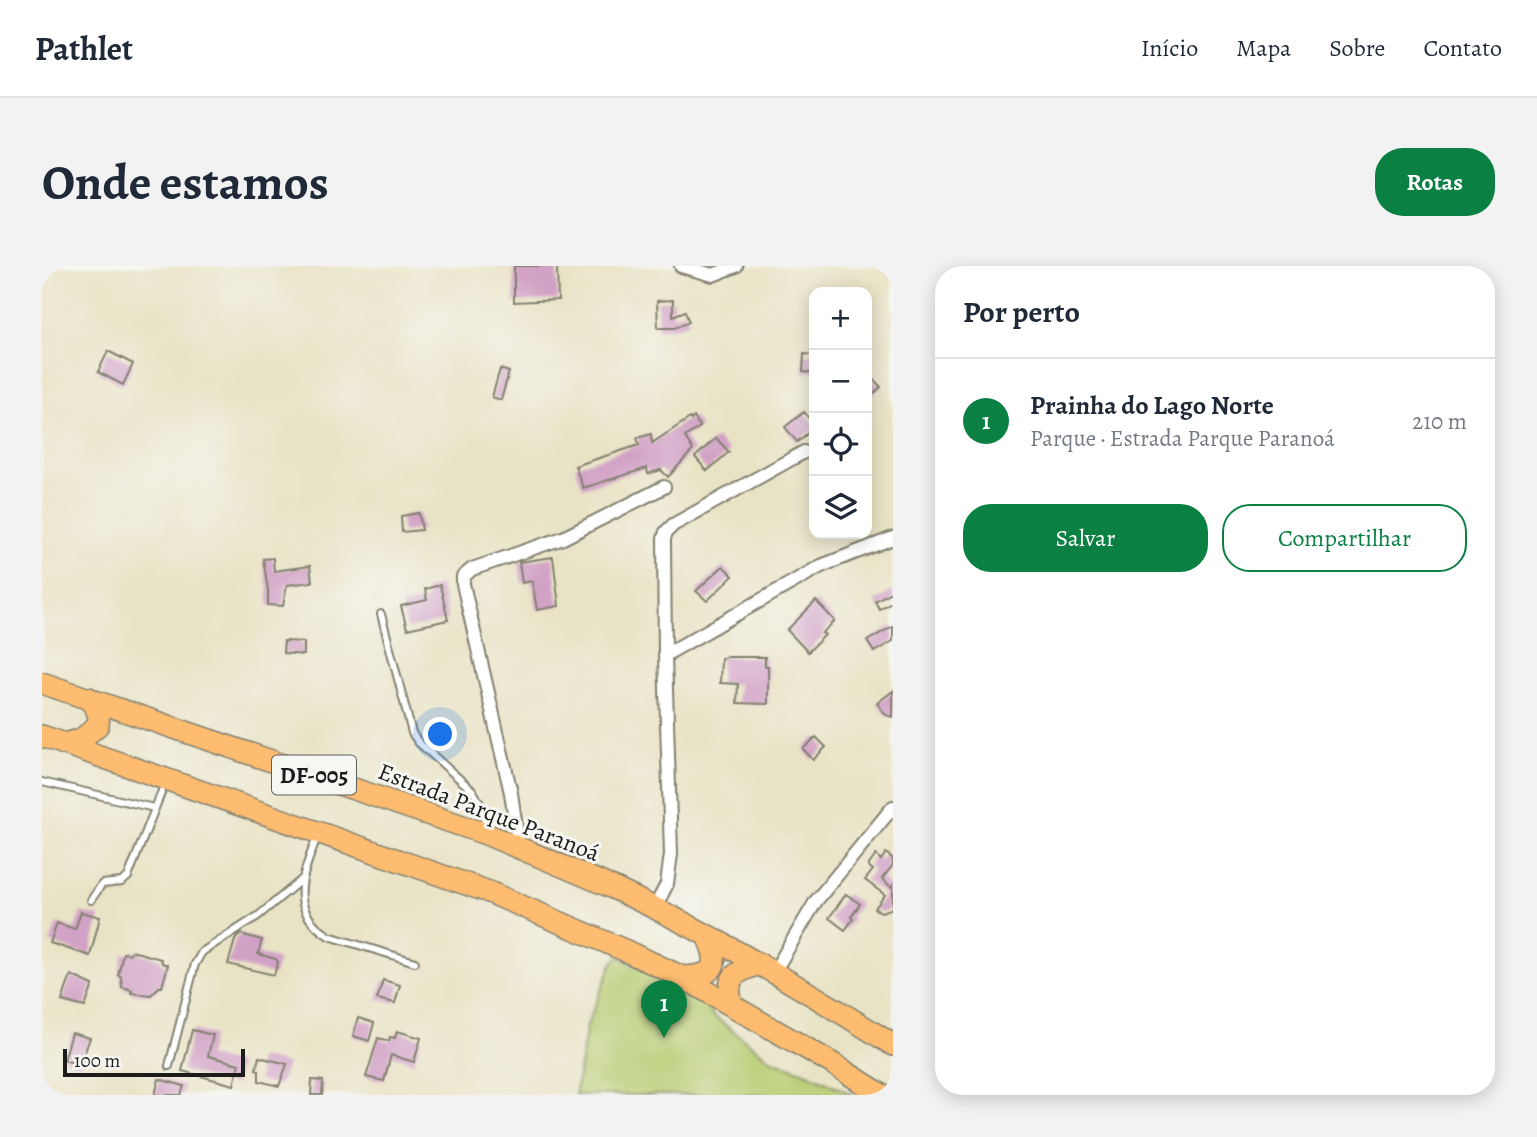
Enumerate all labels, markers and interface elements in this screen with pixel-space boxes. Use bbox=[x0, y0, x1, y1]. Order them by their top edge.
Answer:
text: Pathlet bbox=[35, 26, 133, 71]
text: Início bbox=[1141, 32, 1198, 64]
text: Mapa bbox=[1236, 32, 1291, 64]
text: Sobre bbox=[1329, 32, 1385, 64]
text: Contato bbox=[1423, 32, 1502, 64]
button: Rotas bbox=[1375, 148, 1495, 216]
text: Onde estamos bbox=[42, 149, 329, 216]
map controls bbox=[809, 287, 872, 539]
button: + bbox=[809, 287, 872, 350]
text: Por perto bbox=[963, 292, 1080, 332]
button: − bbox=[809, 350, 872, 413]
text: Prainha do Lago Norte bbox=[1030, 388, 1274, 423]
text: 1 bbox=[982, 406, 990, 437]
text: 210 m bbox=[1412, 406, 1467, 437]
button: locate bbox=[809, 413, 872, 476]
text: Parque · Estrada Parque Paranoá bbox=[1030, 423, 1335, 454]
button: layers bbox=[809, 476, 872, 539]
button: Salvar bbox=[963, 504, 1208, 572]
button: Compartilhar bbox=[1222, 504, 1467, 572]
your location bbox=[423, 717, 457, 751]
road number: DF-005 bbox=[272, 755, 356, 794]
street label: Estrada Parque Paranoá bbox=[374, 755, 605, 869]
pin: 1 bbox=[641, 980, 687, 1038]
scale bar bbox=[63, 1046, 245, 1078]
text: 100 m bbox=[74, 1048, 120, 1074]

